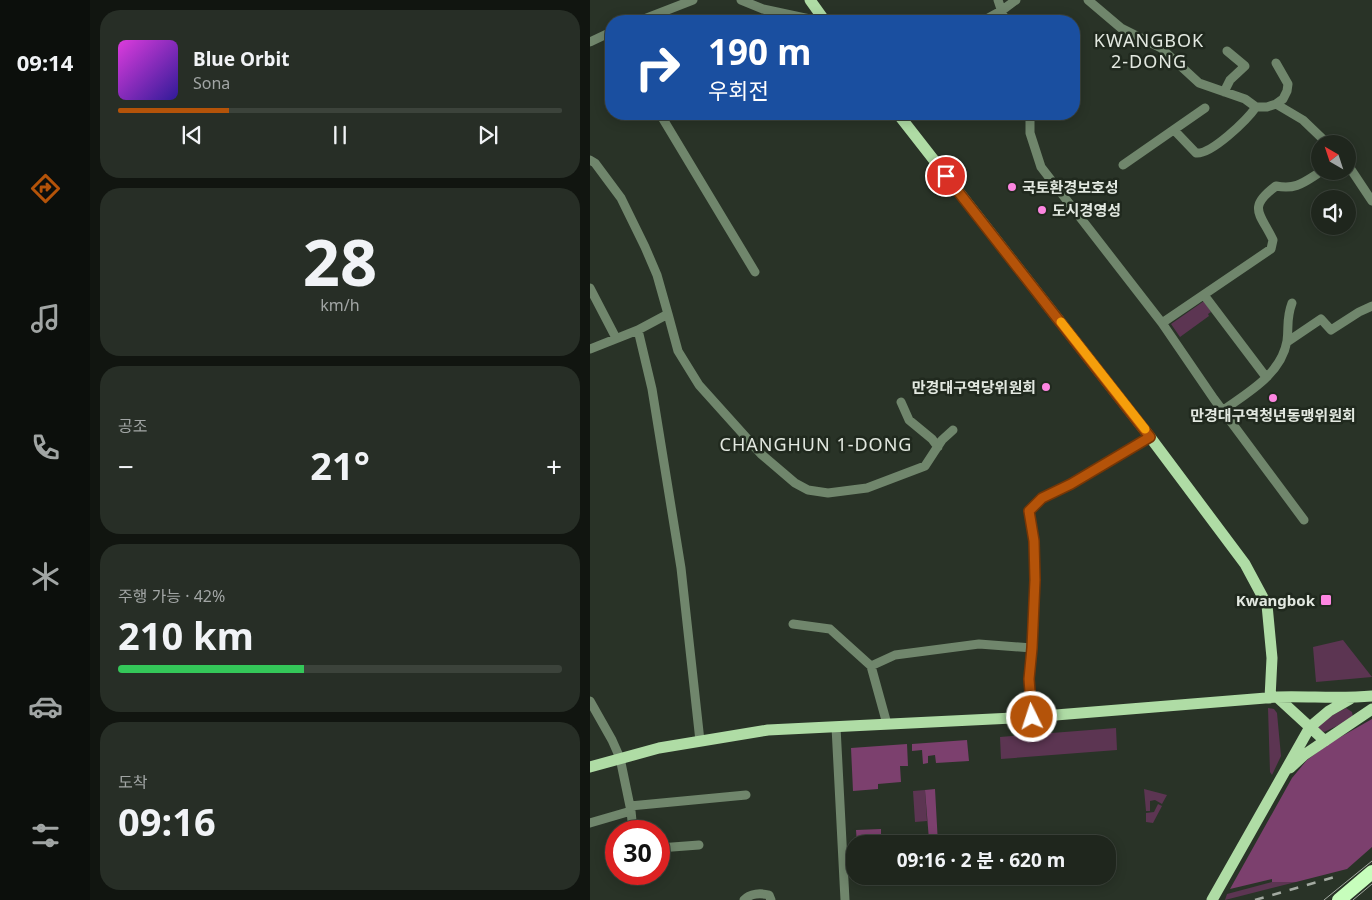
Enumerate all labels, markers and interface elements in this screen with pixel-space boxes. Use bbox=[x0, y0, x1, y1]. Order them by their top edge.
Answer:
text: 190 m bbox=[708, 28, 811, 75]
district label: KWANGBOK 2-DONG bbox=[1094, 28, 1204, 73]
icon: right bbox=[625, 35, 690, 100]
text: Blue Orbit bbox=[193, 46, 289, 72]
text: 09:14 bbox=[17, 47, 73, 77]
text: Sona bbox=[193, 72, 230, 94]
text: 우회전 bbox=[708, 75, 769, 105]
icon: previous bbox=[178, 121, 206, 149]
icon: pause bbox=[326, 121, 354, 149]
icon: next bbox=[474, 121, 502, 149]
north arrow bbox=[1311, 135, 1356, 180]
map controls bbox=[1311, 135, 1356, 235]
pin bbox=[925, 155, 967, 197]
icon: arrive bbox=[932, 162, 960, 190]
icon: directions bbox=[28, 171, 63, 206]
place label: 국토환경보호성 bbox=[1022, 177, 1119, 197]
marker: 국토환경보호성 bbox=[1006, 181, 1018, 193]
button: sound bbox=[1311, 190, 1356, 235]
place label: 도시경영성 bbox=[1052, 200, 1121, 220]
marker: 도시경영성 bbox=[1036, 204, 1048, 216]
text: 28 bbox=[303, 217, 377, 305]
text: km/h bbox=[320, 294, 360, 316]
icon: music bbox=[28, 301, 63, 336]
place label: 만경대구역당위원회 bbox=[912, 377, 1036, 397]
marker: 만경대구역당위원회 bbox=[1040, 381, 1052, 393]
marker: 만경대구역청년동맹위원회 bbox=[1267, 392, 1279, 404]
place label: 만경대구역청년동맹위원회 bbox=[1190, 405, 1356, 425]
text: 공조 bbox=[118, 415, 147, 437]
icon: phone bbox=[28, 430, 63, 465]
district label: CHANGHUN 1-DONG bbox=[720, 432, 912, 456]
text: 21° bbox=[310, 439, 370, 491]
text: − bbox=[118, 447, 134, 485]
text: + bbox=[546, 447, 562, 485]
icon: climate bbox=[28, 559, 63, 594]
text: 주행 가능 · 42% bbox=[118, 585, 225, 607]
place label: Kwangbok bbox=[1236, 590, 1316, 610]
marker: Kwangbok bbox=[1319, 593, 1333, 607]
text: 210 km bbox=[118, 609, 254, 661]
icon: car bbox=[28, 689, 63, 724]
position arrow bbox=[1005, 690, 1057, 742]
text: 도착 bbox=[118, 771, 147, 793]
text: 09:16 bbox=[118, 795, 216, 847]
icon: filters bbox=[28, 818, 63, 853]
speed limit sign: 30 bbox=[605, 820, 670, 885]
text: 09:16 · 2 분 · 620 m bbox=[897, 847, 1065, 873]

